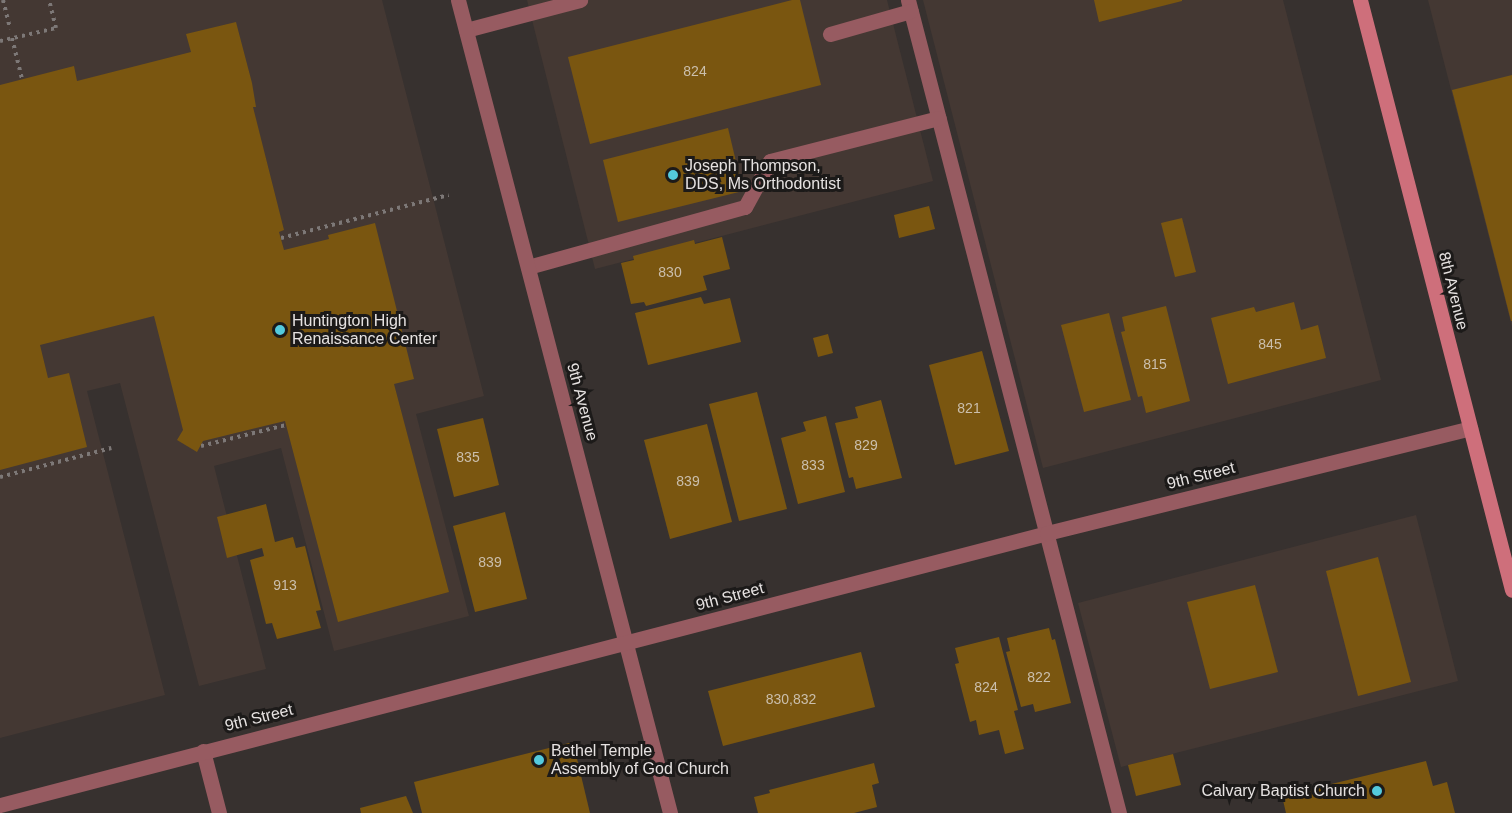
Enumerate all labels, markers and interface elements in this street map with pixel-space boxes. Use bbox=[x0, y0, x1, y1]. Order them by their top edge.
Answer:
house number: 824 bbox=[683, 63, 707, 79]
place label: Joseph Thompson, DDS, Ms Orthodontist bbox=[685, 156, 841, 194]
marker: Joseph Thompson, DDS, Ms Orthodontist bbox=[666, 168, 680, 182]
street label: 8th Avenue bbox=[1434, 250, 1472, 332]
house number: 830 bbox=[658, 264, 682, 280]
place label: Huntington High Renaissance Center bbox=[292, 311, 437, 349]
marker: Huntington High Renaissance Center bbox=[273, 323, 287, 337]
house number: 845 bbox=[1258, 336, 1282, 352]
house number: 815 bbox=[1143, 356, 1167, 372]
street label: 9th Avenue bbox=[562, 361, 602, 443]
house number: 821 bbox=[957, 400, 981, 416]
house number: 829 bbox=[854, 437, 878, 453]
house number: 835 bbox=[456, 449, 480, 465]
house number: 833 bbox=[801, 457, 825, 473]
street label: 9th Street bbox=[1165, 458, 1237, 494]
house number: 839 bbox=[676, 473, 700, 489]
house number: 839 bbox=[478, 554, 502, 570]
house number: 913 bbox=[273, 577, 297, 593]
street label: 9th Street bbox=[694, 579, 766, 615]
house number: 822 bbox=[1027, 669, 1051, 685]
house number: 824 bbox=[974, 679, 998, 695]
house number: 830,832 bbox=[766, 691, 816, 707]
street label: 9th Street bbox=[223, 700, 295, 736]
place label: Bethel Temple Assembly of God Church bbox=[551, 741, 729, 779]
marker: Bethel Temple Assembly of God Church bbox=[532, 753, 546, 767]
place label: Calvary Baptist Church bbox=[1201, 781, 1365, 801]
marker: Calvary Baptist Church bbox=[1370, 784, 1384, 798]

